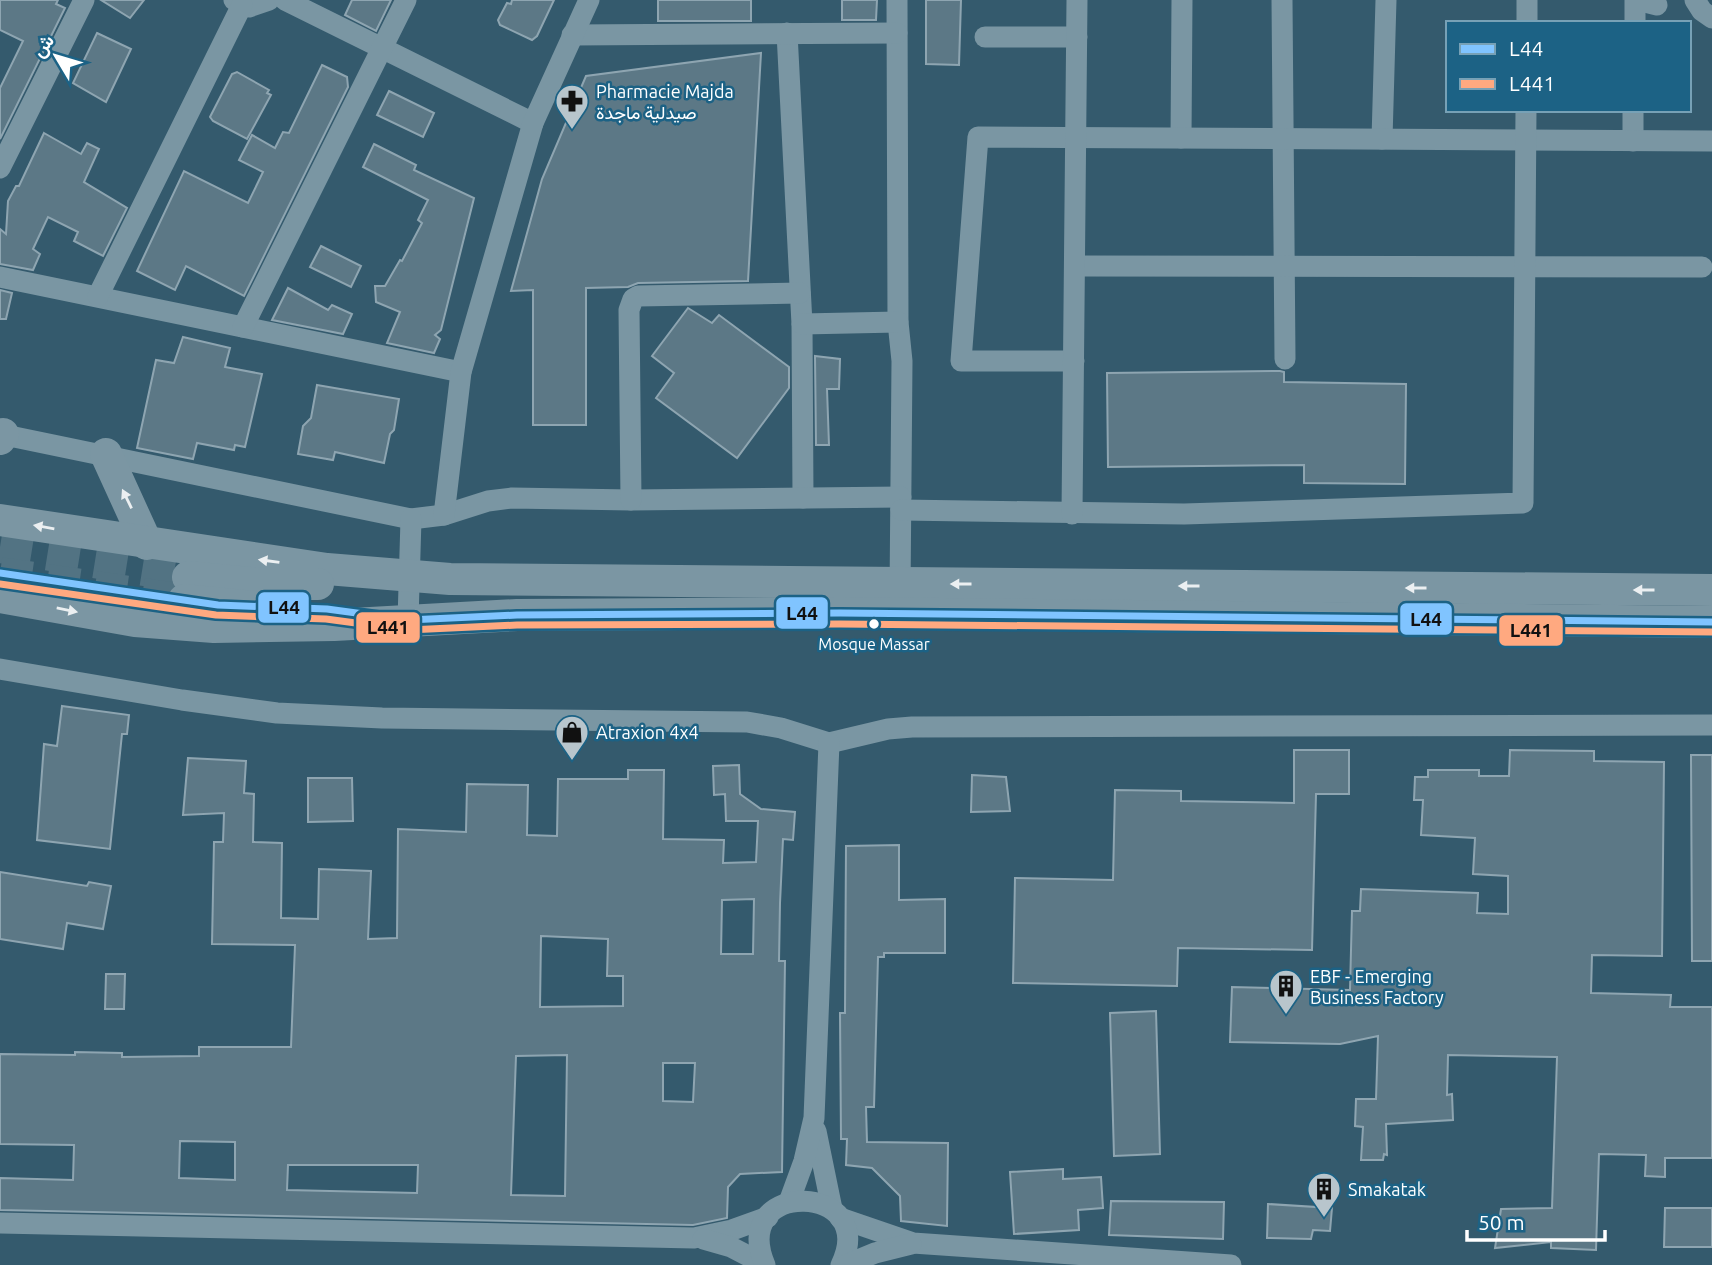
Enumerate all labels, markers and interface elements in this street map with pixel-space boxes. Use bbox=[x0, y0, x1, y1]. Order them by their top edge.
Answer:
north arrow bbox=[21, 21, 91, 91]
legend bbox=[1446, 21, 1691, 112]
text: ش bbox=[27, 30, 59, 62]
text: L44 bbox=[1509, 36, 1543, 60]
text: L441 bbox=[1509, 71, 1555, 95]
place label: Pharmacie Majda صيدلية ماجدة bbox=[596, 81, 734, 123]
pharmacy icon: Pharmacie Majda صيدلية ماجدة bbox=[553, 82, 591, 131]
one-way arrow bbox=[121, 489, 133, 509]
one-way arrow bbox=[33, 521, 55, 532]
one-way arrow bbox=[258, 555, 280, 566]
one-way arrow bbox=[950, 578, 972, 590]
one-way arrow bbox=[1178, 580, 1200, 592]
one-way arrow bbox=[1405, 582, 1427, 594]
one-way arrow bbox=[1633, 584, 1655, 596]
line badge: L44 bbox=[257, 591, 310, 624]
text: L44 bbox=[268, 596, 300, 618]
line badge: L44 bbox=[775, 596, 829, 630]
text: L44 bbox=[786, 602, 818, 624]
line badge: L44 bbox=[1399, 602, 1453, 636]
one-way arrow bbox=[56, 605, 78, 616]
text: L44 bbox=[1410, 608, 1442, 630]
line badge: L441 bbox=[355, 611, 421, 644]
line badge: L441 bbox=[1498, 614, 1564, 647]
text: L441 bbox=[367, 616, 409, 638]
marker: Mosque Massar bbox=[867, 617, 881, 631]
text: L441 bbox=[1510, 619, 1552, 641]
place label: Mosque Massar bbox=[818, 635, 930, 653]
shop icon: Atraxion 4x4 bbox=[553, 713, 591, 762]
place label: Atraxion 4x4 bbox=[596, 722, 699, 742]
place label: EBF - Emerging Business Factory bbox=[1310, 966, 1444, 1007]
building icon: EBF - Emerging Business Factory bbox=[1267, 967, 1305, 1016]
building icon: Smakatak bbox=[1305, 1170, 1343, 1219]
place label: Smakatak bbox=[1348, 1179, 1426, 1199]
scale bar bbox=[1467, 1198, 1605, 1242]
text: 50 m bbox=[1478, 1210, 1525, 1234]

